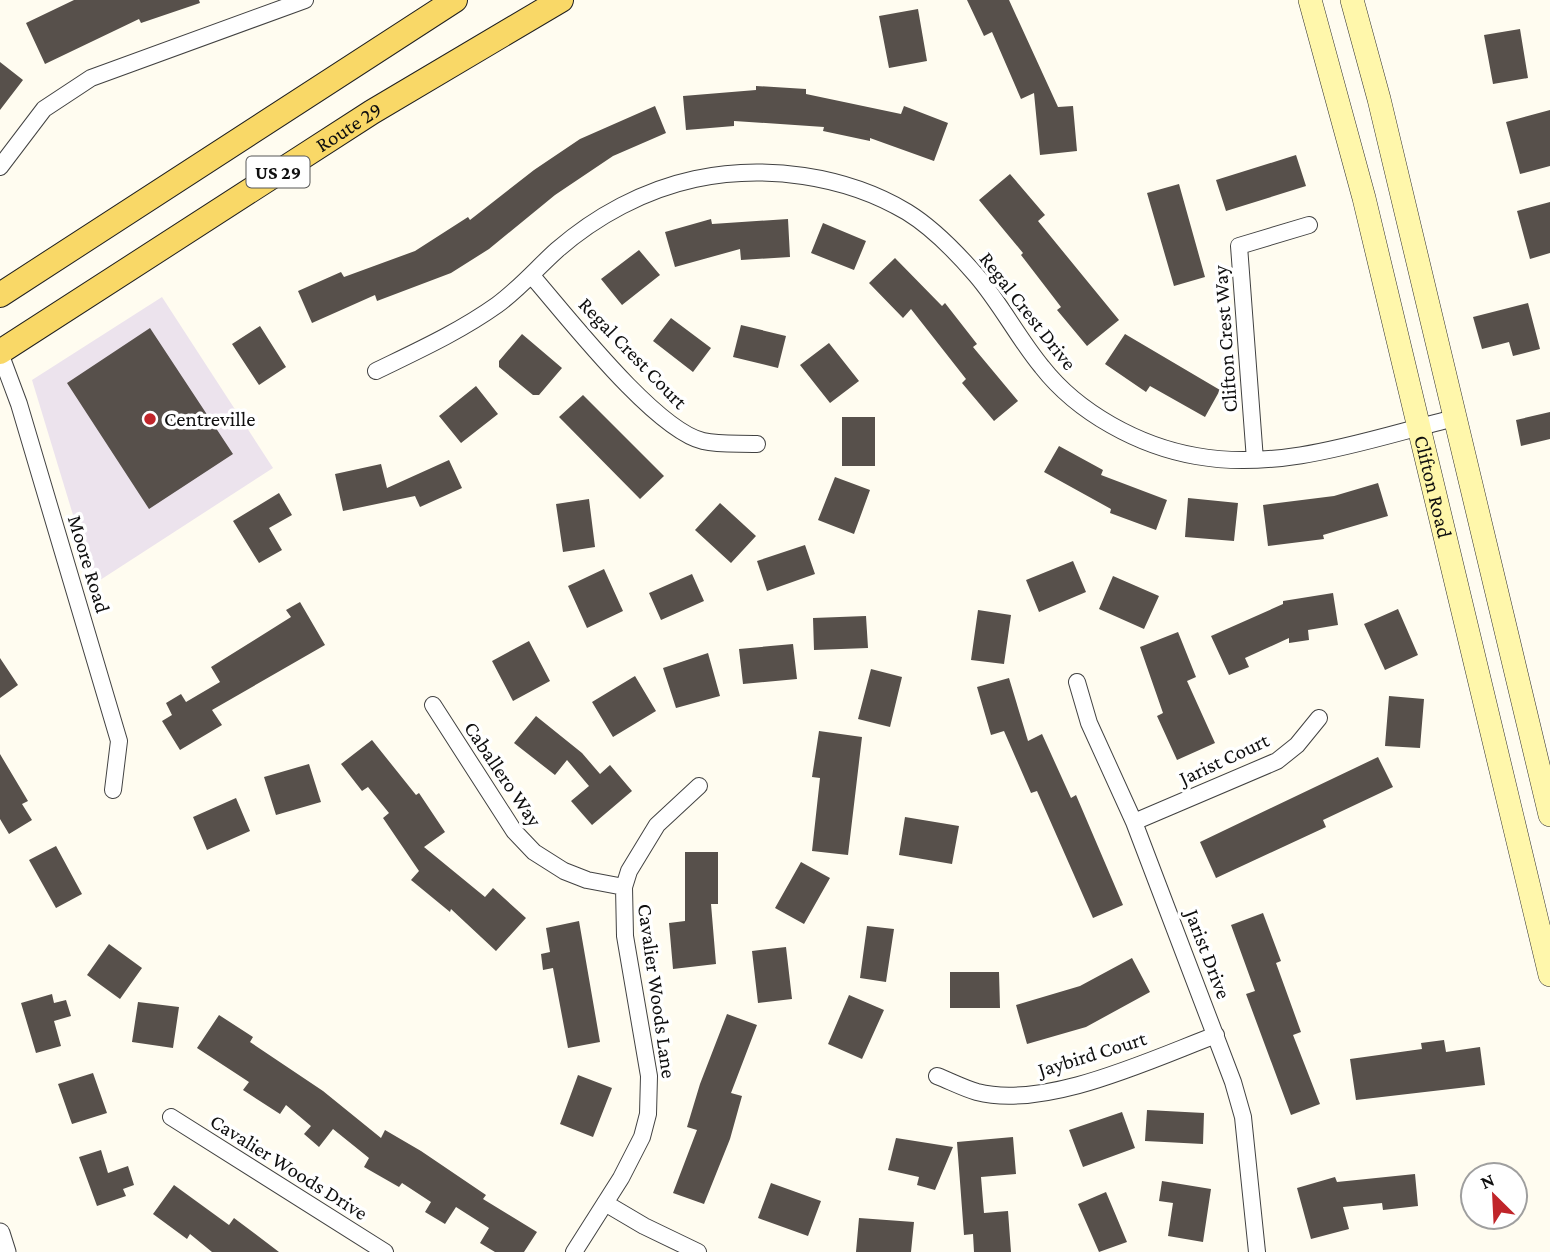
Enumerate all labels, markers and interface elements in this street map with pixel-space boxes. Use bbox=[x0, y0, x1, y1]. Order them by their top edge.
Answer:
street label: Route 29 bbox=[311, 97, 386, 157]
road number: US 29 bbox=[246, 156, 310, 188]
street label: Regal Crest Drive bbox=[974, 247, 1082, 375]
street label: Clifton Crest Way bbox=[1208, 264, 1242, 413]
street label: Regal Crest Court bbox=[574, 292, 693, 415]
place label: Centreville bbox=[164, 407, 255, 431]
marker: Centreville bbox=[142, 411, 158, 427]
street label: Clifton Road bbox=[1409, 433, 1457, 540]
street label: Moore Road bbox=[63, 512, 115, 616]
street label: Caballero Way bbox=[459, 717, 547, 831]
street label: Jarist Court bbox=[1173, 727, 1274, 791]
street label: Cavalier Woods Lane bbox=[633, 902, 681, 1080]
street label: Jarist Drive bbox=[1179, 904, 1236, 1002]
street label: Jaybird Court bbox=[1033, 1026, 1150, 1082]
street label: Cavalier Woods Drive bbox=[206, 1109, 372, 1225]
north arrow bbox=[1459, 1161, 1529, 1231]
text: N bbox=[1477, 1169, 1498, 1193]

